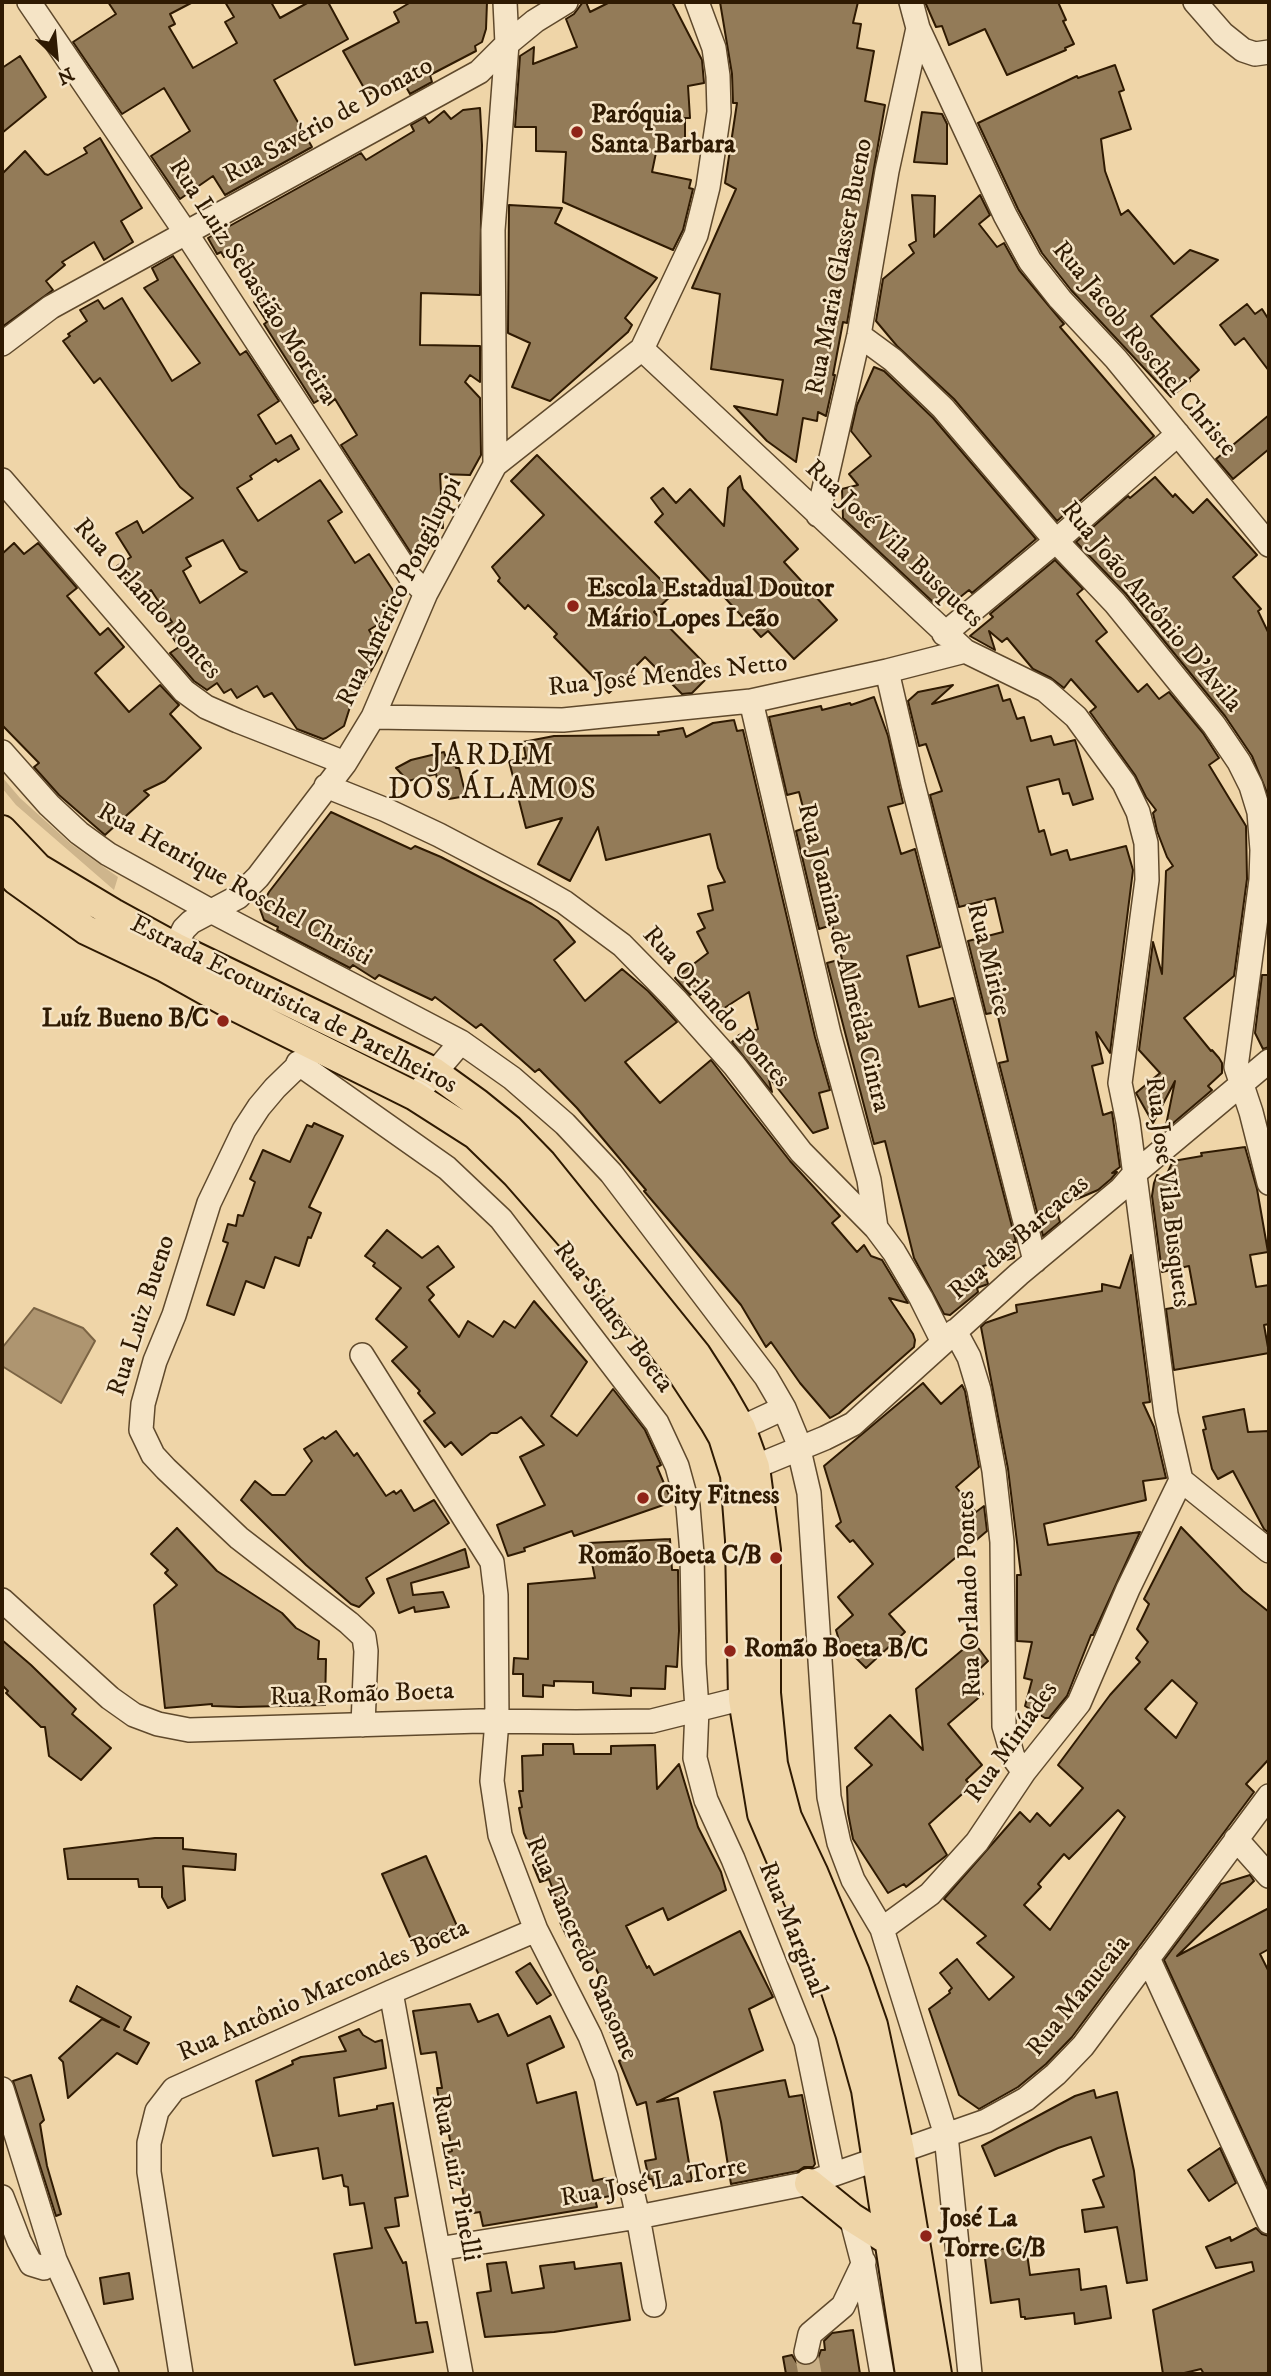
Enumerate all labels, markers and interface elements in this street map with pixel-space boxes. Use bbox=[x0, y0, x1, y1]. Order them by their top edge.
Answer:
north arrow bbox=[21, 21, 91, 91]
street label: Rua Savério de Donato bbox=[219, 51, 439, 193]
text: N bbox=[53, 62, 77, 89]
place label: Paróquia Santa Barbara bbox=[591, 101, 735, 162]
marker: Paróquia Santa Barbara bbox=[569, 124, 585, 140]
street label: Rua Maria Glasser Bueno bbox=[801, 136, 881, 398]
street label: Rua Luiz Sebastião Moreira bbox=[160, 154, 342, 410]
street label: Rua Jacob Roschel Christe bbox=[1044, 236, 1242, 464]
street label: Rua José Vila Busquets bbox=[797, 454, 989, 636]
street label: Rua Américo Pongiluppi bbox=[332, 472, 470, 712]
street label: Rua João Antônio D'Avila bbox=[1053, 496, 1247, 720]
street label: Rua Orlando Pontes bbox=[65, 513, 227, 687]
place label: Escola Estadual Doutor Mário Lopes Leão bbox=[587, 575, 834, 636]
marker: Escola Estadual Doutor Mário Lopes Leão bbox=[565, 598, 581, 614]
street label: Rua José Mendes Netto bbox=[547, 649, 789, 705]
district label: JARDIM DOS ÁLAMOS bbox=[389, 740, 597, 810]
street label: Rua Henrique Roschel Christi bbox=[91, 798, 377, 974]
street label: Rua Joanina de Almeida Cintra bbox=[789, 800, 895, 1116]
street label: Rua Mirice bbox=[958, 900, 1016, 1020]
street label: Estrada Ecoturistica de Parelheiros bbox=[124, 910, 462, 1102]
street label: Rua Orlando Pontes bbox=[634, 921, 796, 1095]
place label: Luíz Bueno B/C bbox=[42, 1005, 209, 1037]
marker: Luíz Bueno B/C bbox=[215, 1013, 231, 1029]
street label: Rua José Vila Busquets bbox=[1136, 1075, 1196, 1309]
street label: Rua das Barcacas bbox=[944, 1170, 1096, 1308]
street label: Rua Luiz Bueno bbox=[102, 1232, 184, 1400]
street label: Rua Sidney Boeta bbox=[545, 1236, 679, 1400]
place label: City Fitness bbox=[657, 1482, 780, 1514]
marker: City Fitness bbox=[635, 1490, 651, 1506]
street label: Rua Orlando Pontes bbox=[952, 1490, 990, 1698]
place label: Romão Boeta C/B bbox=[578, 1542, 762, 1574]
marker: Romão Boeta C/B bbox=[768, 1550, 784, 1566]
place label: Romão Boeta B/C bbox=[744, 1635, 928, 1667]
marker: Romão Boeta B/C bbox=[722, 1643, 738, 1659]
street label: Rua Miníades bbox=[960, 1676, 1066, 1810]
street label: Rua Romão Boeta bbox=[269, 1677, 455, 1715]
street label: Rua Tancredo Sansome bbox=[517, 1833, 643, 2065]
street label: Rua Marginal bbox=[750, 1858, 832, 2002]
street label: Rua Antônio Marcondes Boeta bbox=[174, 1914, 474, 2070]
street label: Rua Manucaia bbox=[1022, 1930, 1138, 2064]
street label: Rua Luiz Pinelli bbox=[422, 2092, 486, 2264]
street label: Rua José La Torre bbox=[558, 2152, 750, 2216]
place label: José La Torre C/B bbox=[940, 2205, 1046, 2266]
marker: José La Torre C/B bbox=[918, 2228, 934, 2244]

